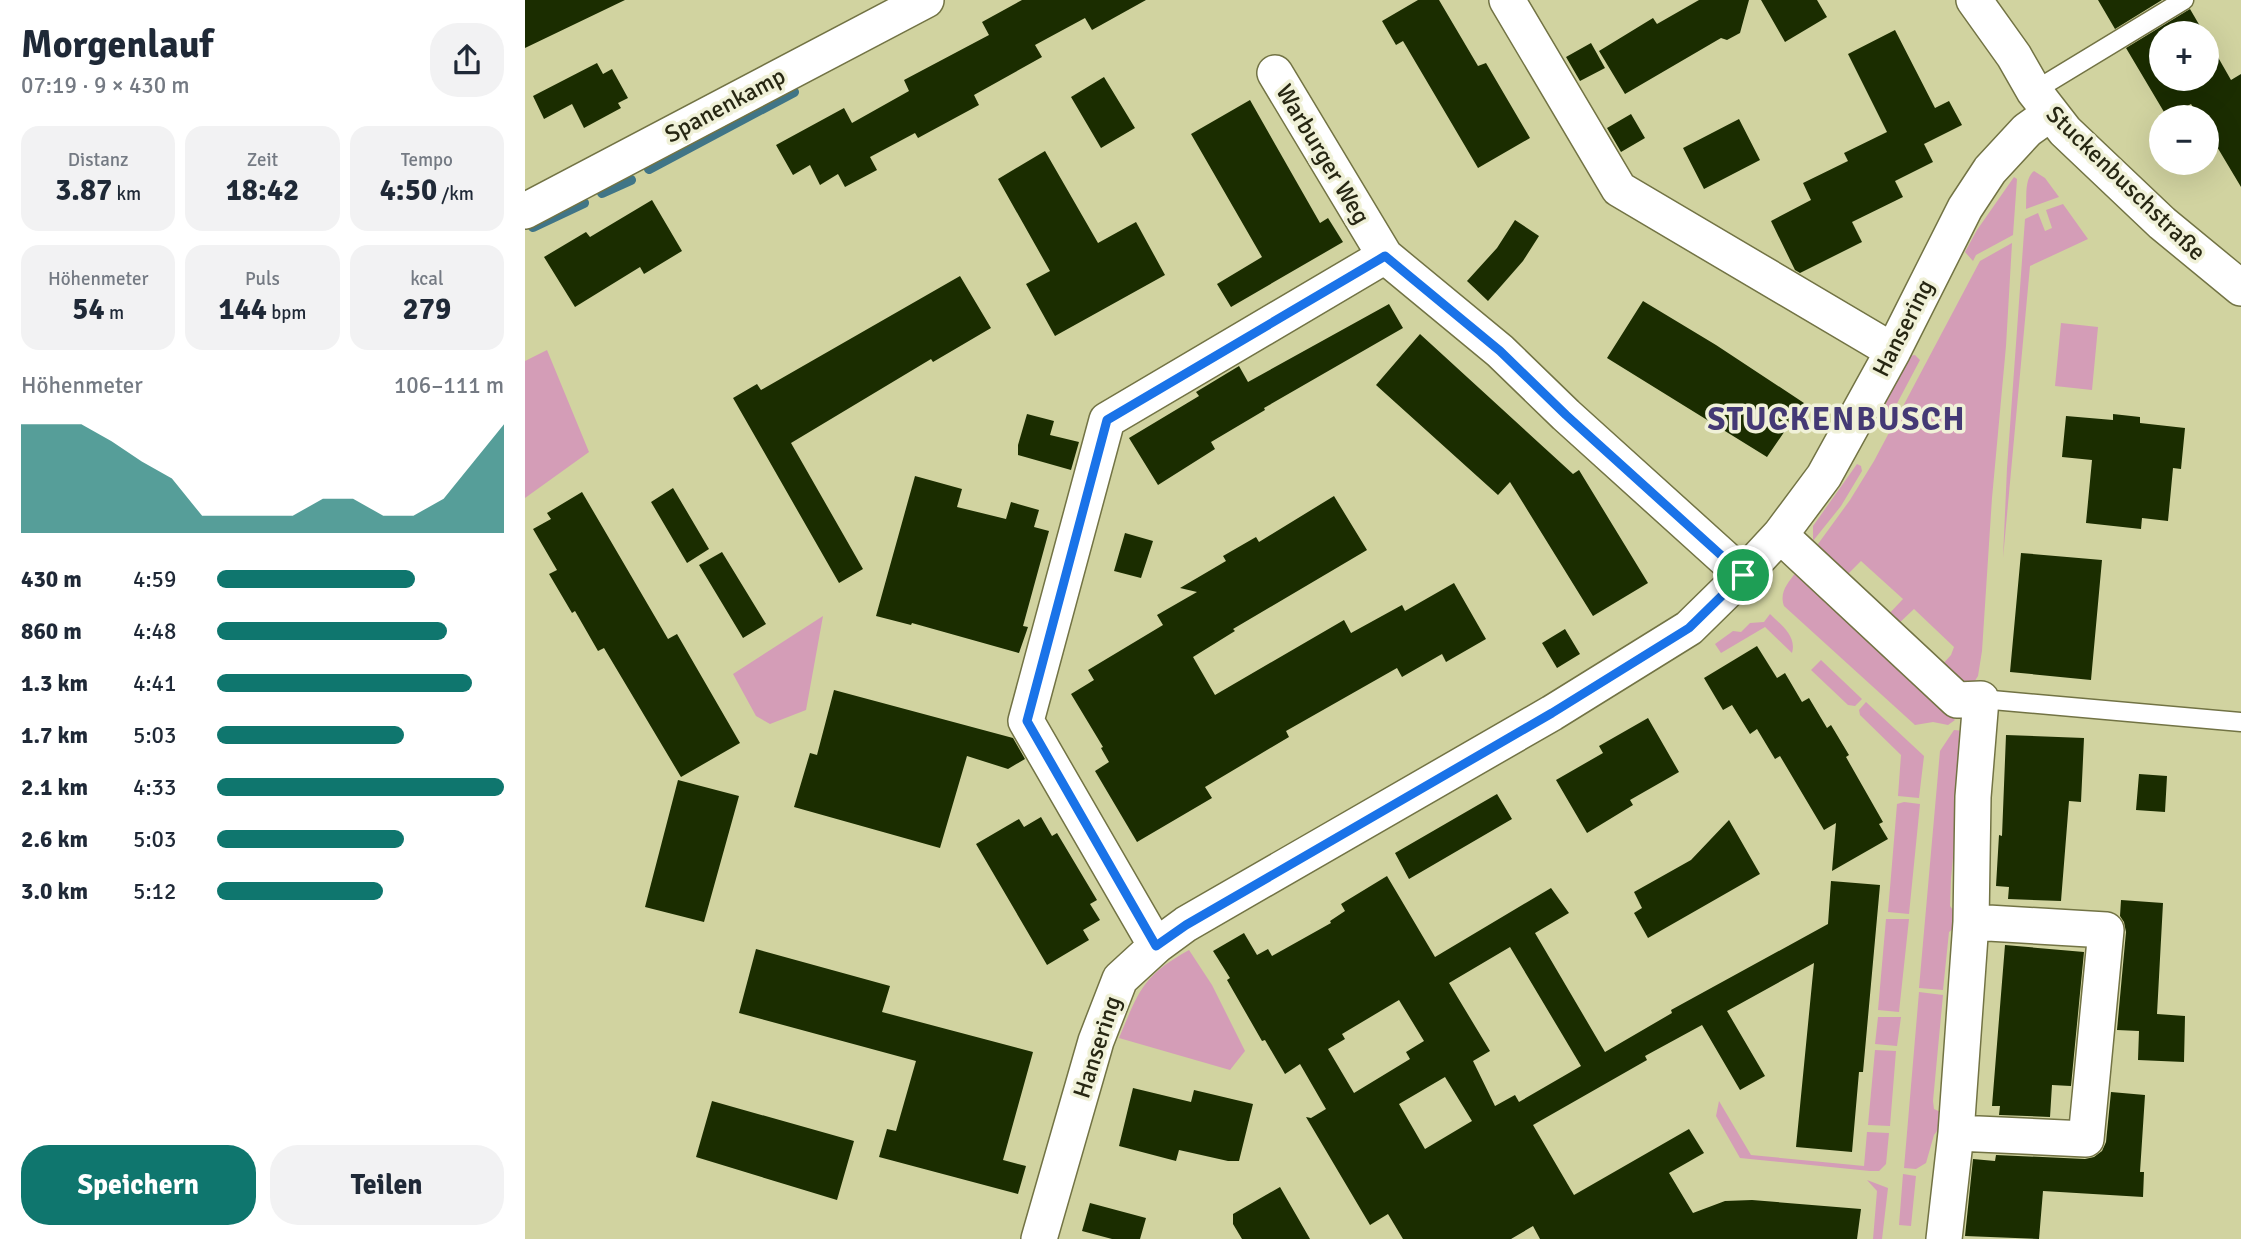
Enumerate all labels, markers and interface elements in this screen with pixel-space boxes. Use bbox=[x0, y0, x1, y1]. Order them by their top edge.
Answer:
text: Morgenlauf bbox=[21, 21, 213, 68]
map controls bbox=[2149, 21, 2219, 175]
button: + bbox=[2149, 21, 2219, 91]
button: share bbox=[430, 23, 504, 97]
street label: Spanenkamp bbox=[659, 61, 791, 149]
text: 07:19 · 9 × 430 m bbox=[21, 71, 190, 100]
street label: Warburger Weg bbox=[1269, 79, 1377, 229]
street label: Stuckenbuschstraße bbox=[2040, 99, 2212, 267]
button: − bbox=[2149, 105, 2219, 175]
text: Distanz bbox=[68, 148, 129, 172]
text: Zeit bbox=[247, 148, 278, 172]
text: Tempo bbox=[401, 148, 453, 172]
text: 3.87 bbox=[55, 172, 112, 209]
text: 18:42 bbox=[226, 172, 299, 209]
text: 4:50 bbox=[380, 172, 437, 209]
text: km bbox=[112, 182, 141, 206]
text: /km bbox=[437, 182, 474, 206]
text: Höhenmeter bbox=[48, 267, 148, 291]
text: Puls bbox=[245, 267, 280, 291]
text: kcal bbox=[410, 267, 443, 291]
street label: Hansering bbox=[1866, 274, 1940, 382]
text: 54 bbox=[72, 291, 105, 328]
text: 144 bbox=[218, 291, 267, 328]
text: 279 bbox=[403, 291, 451, 328]
text: m bbox=[105, 301, 124, 325]
text: bpm bbox=[267, 301, 307, 325]
text: Höhenmeter bbox=[21, 371, 143, 400]
text: 106–111 m bbox=[394, 371, 504, 400]
district label: STUCKENBUSCH bbox=[1708, 400, 1966, 439]
pin bbox=[1713, 545, 1773, 605]
icon: arrive bbox=[1724, 556, 1762, 594]
text: 430 m bbox=[21, 565, 82, 594]
text: 4:59 bbox=[133, 565, 176, 594]
text: 860 m bbox=[21, 617, 82, 646]
text: 4:48 bbox=[133, 617, 176, 646]
text: 1.3 km bbox=[21, 669, 88, 698]
text: 4:41 bbox=[133, 669, 176, 698]
text: 1.7 km bbox=[21, 721, 88, 750]
text: 5:03 bbox=[133, 721, 176, 750]
text: 2.1 km bbox=[21, 773, 88, 802]
text: 4:33 bbox=[133, 773, 176, 802]
text: 2.6 km bbox=[21, 825, 88, 854]
text: 5:03 bbox=[133, 825, 176, 854]
text: 3.0 km bbox=[21, 877, 88, 906]
text: 5:12 bbox=[133, 877, 176, 906]
street label: Hansering bbox=[1066, 992, 1128, 1102]
button: Speichern bbox=[21, 1145, 256, 1225]
button: Teilen bbox=[270, 1145, 504, 1225]

